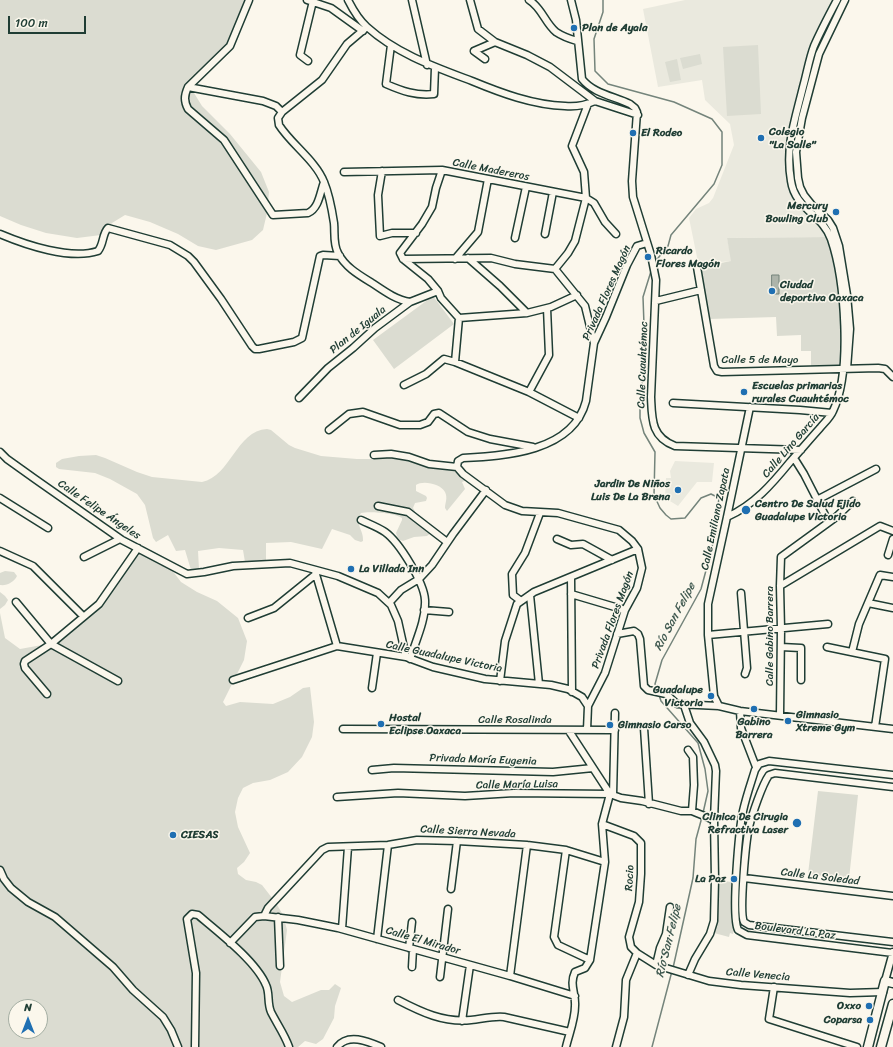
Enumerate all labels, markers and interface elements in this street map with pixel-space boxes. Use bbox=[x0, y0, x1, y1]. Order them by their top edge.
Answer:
scale bar bbox=[10, 8, 88, 34]
text: 100 m bbox=[15, 12, 48, 34]
place label: Plan de Ayala bbox=[582, 21, 648, 35]
marker: Plan de Ayala bbox=[569, 23, 579, 33]
place label: Colegio "La Salle" bbox=[769, 125, 816, 151]
place label: El Rodeo bbox=[641, 126, 682, 140]
marker: El Rodeo bbox=[628, 128, 638, 138]
marker: Colegio "La Salle" bbox=[756, 133, 766, 143]
street label: Calle Madereros bbox=[451, 156, 531, 184]
place label: Mercury Bowling Club bbox=[766, 199, 828, 225]
marker: Mercury Bowling Club bbox=[831, 207, 841, 217]
street label: Privada Flores Magón bbox=[580, 243, 634, 343]
place label: Ricardo Flores Magón bbox=[656, 244, 720, 270]
marker: Ricardo Flores Magón bbox=[643, 252, 653, 262]
place label: Ciudad deportiva Oaxaca bbox=[780, 278, 864, 304]
marker: Ciudad deportiva Oaxaca bbox=[767, 286, 777, 296]
street label: Plan de Iguala bbox=[327, 303, 389, 357]
street label: Calle Cuauhtémoc bbox=[635, 321, 651, 409]
street label: Calle 5 de Mayo bbox=[722, 353, 798, 367]
place label: Escuelas primarias rurales Cuauhtémoc bbox=[752, 379, 849, 405]
marker: Escuelas primarias rurales Cuauhtémoc bbox=[739, 387, 749, 397]
street label: Calle Lino García bbox=[760, 411, 822, 481]
street label: Calle Emiliano Zapata bbox=[699, 467, 733, 571]
street label: Calle Felipe Ángeles bbox=[55, 477, 143, 543]
place label: Jardin De Niños Luis De La Brena bbox=[591, 477, 670, 503]
marker: Jardin De Niños Luis De La Brena bbox=[673, 485, 683, 495]
place label: Centro De Salud Ejido Guadalupe Victoria bbox=[755, 497, 861, 523]
marker: Centro De Salud Ejido Guadalupe Victoria bbox=[740, 504, 752, 516]
place label: La Villada Inn bbox=[359, 562, 424, 576]
marker: La Villada Inn bbox=[346, 564, 356, 574]
street label: Privada Flores Magón bbox=[589, 569, 637, 671]
water label: Río San Felipe bbox=[651, 581, 699, 653]
street label: Calle Gabino Barrera bbox=[763, 586, 777, 686]
street label: Calle Guadalupe Victoria bbox=[385, 638, 503, 676]
place label: Guadalupe Victoria bbox=[653, 683, 703, 709]
marker: Guadalupe Victoria bbox=[706, 691, 716, 701]
marker: Gabino Barrera bbox=[749, 704, 759, 714]
place label: Gimnasio Xtreme Gym bbox=[796, 708, 855, 734]
place label: Hostal Eclipse Oaxaca bbox=[389, 711, 461, 737]
street label: Calle Rosalinda bbox=[478, 713, 552, 727]
place label: Gabino Barrera bbox=[735, 715, 773, 741]
marker: Gimnasio Xtreme Gym bbox=[783, 716, 793, 726]
place label: Gimnasio Carso bbox=[618, 718, 691, 732]
marker: Hostal Eclipse Oaxaca bbox=[376, 719, 386, 729]
marker: Gimnasio Carso bbox=[605, 720, 615, 730]
street label: Privada María Eugenia bbox=[429, 752, 537, 768]
street label: Calle María Luisa bbox=[476, 778, 558, 792]
place label: Clinica De Cirugia Refractiva Laser bbox=[703, 810, 788, 836]
marker: Clinica De Cirugia Refractiva Laser bbox=[791, 817, 803, 829]
street label: Calle Sierra Nevada bbox=[420, 823, 516, 841]
place label: CIESAS bbox=[181, 828, 218, 842]
marker: CIESAS bbox=[168, 830, 178, 840]
street label: Rocio bbox=[623, 865, 637, 891]
street label: Calle La Soledad bbox=[780, 866, 860, 888]
place label: La Paz bbox=[695, 872, 726, 886]
marker: La Paz bbox=[729, 874, 739, 884]
water label: Río San Felipe bbox=[653, 903, 685, 979]
street label: Boulevard La Paz bbox=[754, 919, 836, 943]
street label: Calle El Mirador bbox=[384, 924, 462, 958]
street label: Calle Venecia bbox=[725, 966, 791, 984]
text: N bbox=[24, 998, 32, 1017]
north arrow bbox=[8, 999, 48, 1039]
place label: Oxxo bbox=[837, 999, 861, 1013]
marker: Oxxo bbox=[864, 1001, 874, 1011]
place label: Coparsa bbox=[824, 1013, 862, 1027]
marker: Coparsa bbox=[865, 1015, 875, 1025]

